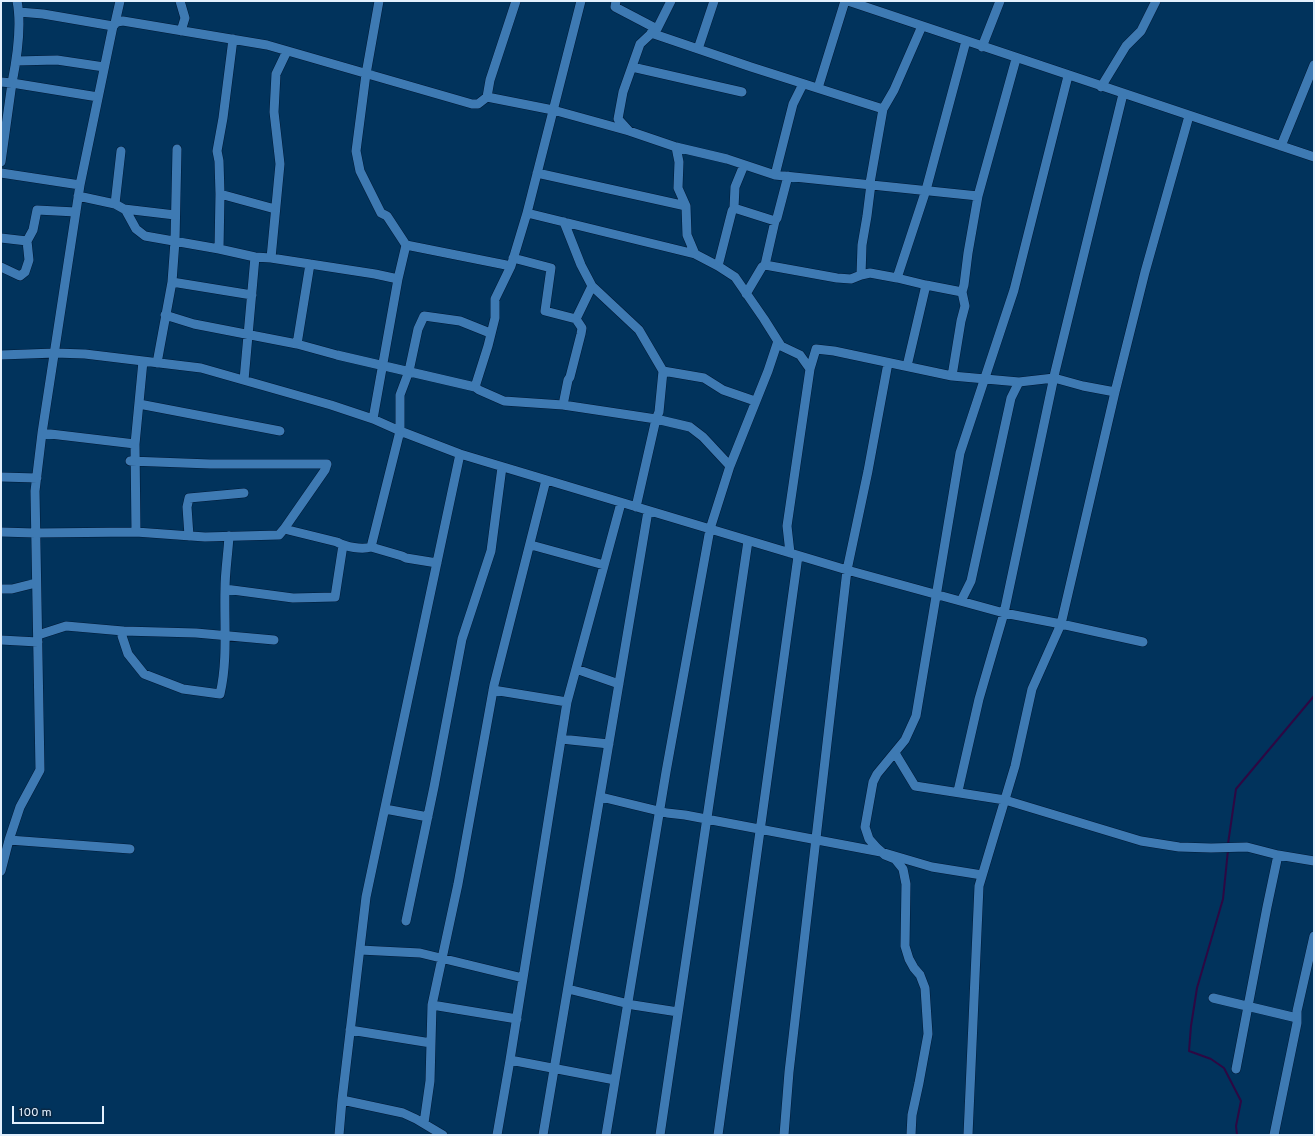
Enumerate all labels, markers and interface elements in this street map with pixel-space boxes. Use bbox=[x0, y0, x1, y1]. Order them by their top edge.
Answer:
scale bar bbox=[14, 1098, 106, 1124]
text: 100 m bbox=[19, 1105, 52, 1121]

